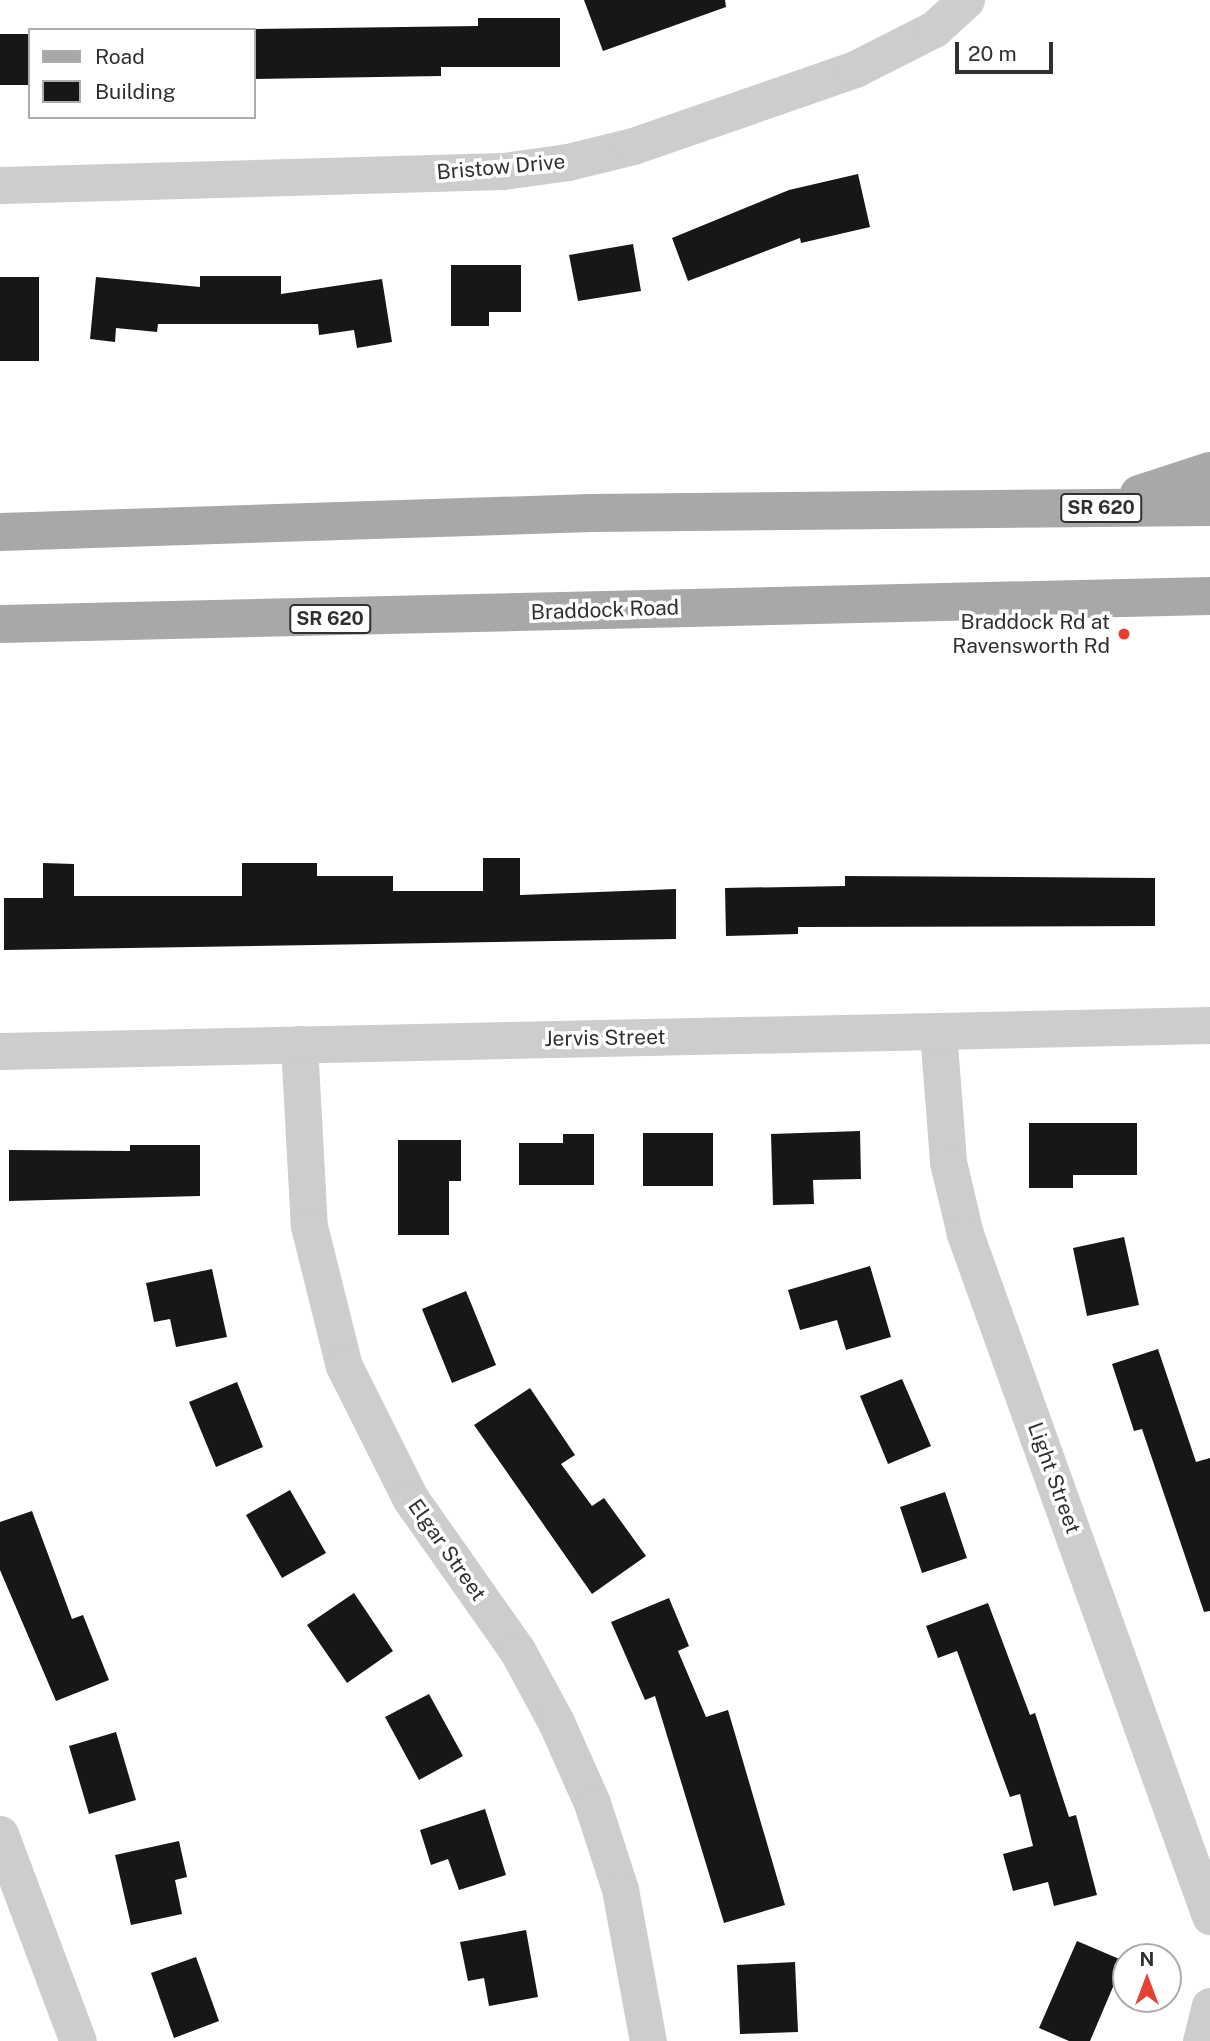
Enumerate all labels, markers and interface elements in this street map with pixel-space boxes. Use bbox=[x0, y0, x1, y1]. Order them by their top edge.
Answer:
legend bbox=[28, 28, 256, 119]
scale bar bbox=[958, 28, 1056, 72]
text: 20 m bbox=[968, 41, 1017, 66]
text: Road bbox=[95, 44, 145, 69]
text: Building bbox=[95, 79, 176, 104]
street label: Bristow Drive bbox=[436, 149, 566, 185]
road number: SR 620 bbox=[1059, 492, 1143, 524]
street label: Braddock Road bbox=[530, 595, 680, 625]
road number: SR 620 bbox=[288, 604, 372, 634]
place label: Braddock Rd at Ravensworth Rd bbox=[952, 609, 1110, 659]
marker: Braddock Rd at Ravensworth Rd bbox=[1116, 626, 1132, 642]
street label: Jervis Street bbox=[544, 1024, 666, 1052]
street label: Light Street bbox=[1022, 1419, 1086, 1537]
street label: Elgar Street bbox=[403, 1494, 491, 1606]
north arrow bbox=[1112, 1943, 1182, 2013]
text: N bbox=[1140, 1948, 1154, 1970]

